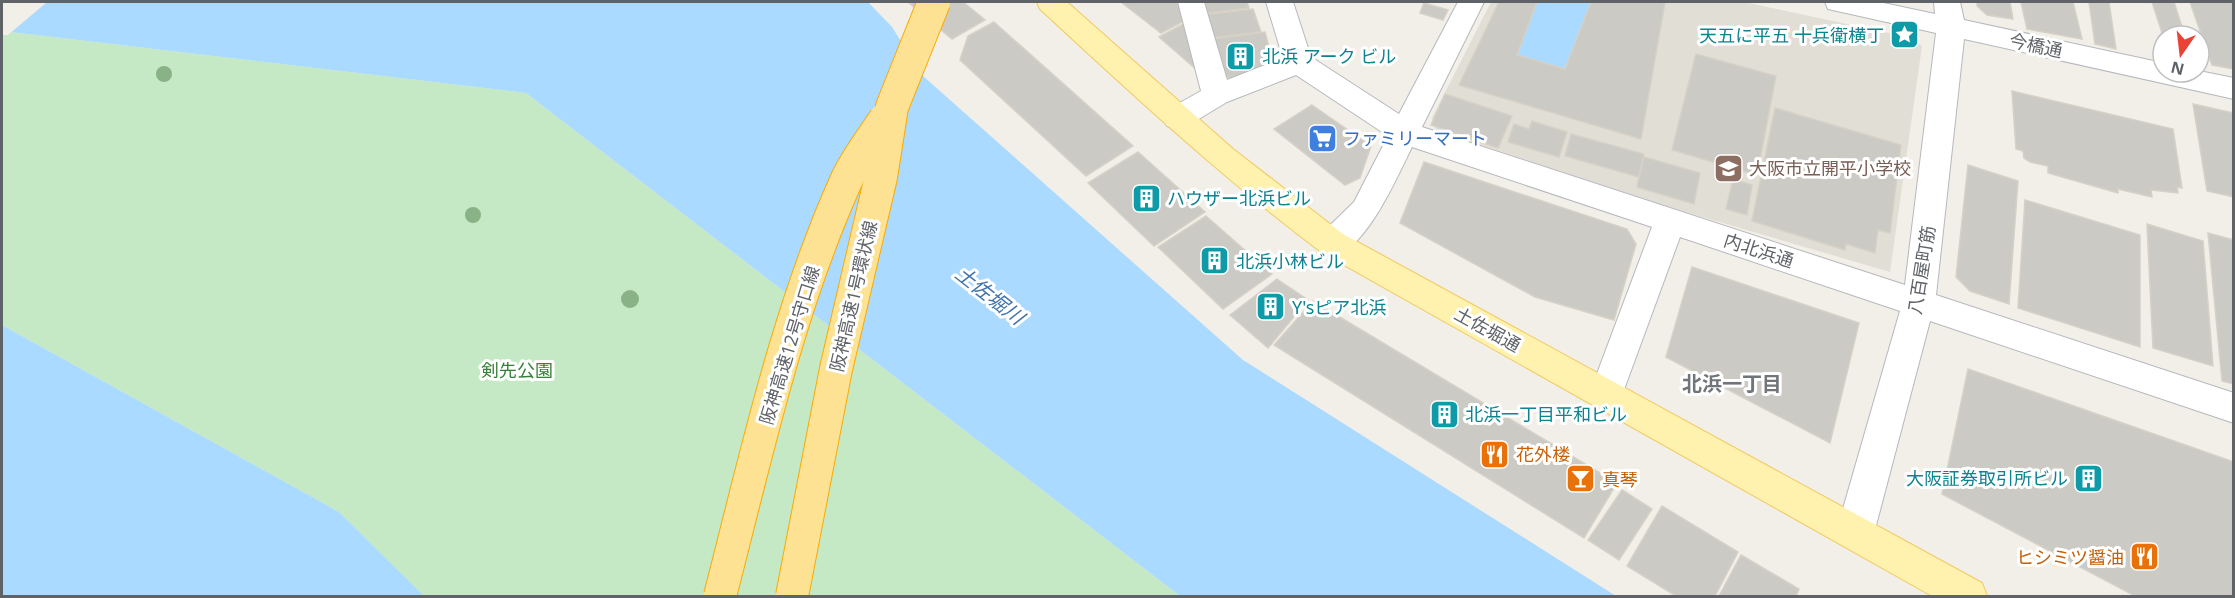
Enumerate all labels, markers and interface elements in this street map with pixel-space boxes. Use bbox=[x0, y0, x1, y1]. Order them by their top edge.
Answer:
place icon: 天五に平五 十兵衛横丁 bbox=[1889, 19, 1921, 51]
place label: 天五に平五 十兵衛横丁 bbox=[1699, 23, 1884, 47]
north arrow bbox=[2151, 24, 2211, 84]
street label: 今橋通 bbox=[2007, 28, 2065, 62]
building icon: 北浜 アーク ビル bbox=[1225, 40, 1257, 72]
place label: 北浜 アーク ビル bbox=[1262, 44, 1396, 68]
text: N bbox=[2168, 56, 2186, 81]
supermarket icon: ファミリーマート bbox=[1306, 122, 1338, 154]
place label: ファミリーマート bbox=[1343, 126, 1487, 150]
school or university icon: 大阪市立開平小学校 bbox=[1712, 152, 1744, 184]
place label: 大阪市立開平小学校 bbox=[1749, 156, 1911, 180]
building icon: ハウザー北浜ビル bbox=[1130, 182, 1162, 214]
place label: ハウザー北浜ビル bbox=[1167, 186, 1311, 210]
street label: 阪神高速1号環状線 bbox=[824, 218, 882, 374]
street label: 八百屋町筋 bbox=[1902, 224, 1940, 316]
street label: 内北浜通 bbox=[1721, 227, 1797, 273]
building icon: 北浜小林ビル bbox=[1199, 245, 1231, 277]
place label: 北浜小林ビル bbox=[1236, 249, 1344, 273]
water label: 土佐堀川 bbox=[950, 260, 1031, 331]
street label: 阪神高速12号守口線 bbox=[753, 263, 825, 427]
building icon: Y'sピア北浜 bbox=[1255, 291, 1287, 323]
place label: Y'sピア北浜 bbox=[1292, 295, 1386, 319]
street label: 土佐堀通 bbox=[1451, 301, 1525, 357]
park label: 剣先公園 bbox=[481, 358, 553, 382]
district label: 北浜一丁目 bbox=[1682, 370, 1782, 397]
building icon: 北浜一丁目平和ビル bbox=[1428, 398, 1460, 430]
place label: 北浜一丁目平和ビル bbox=[1465, 402, 1627, 426]
restaurant icon: 花外楼 bbox=[1479, 438, 1511, 470]
place label: 花外楼 bbox=[1516, 442, 1570, 466]
building icon: 大阪証券取引所ビル bbox=[2073, 462, 2105, 494]
bar icon: 真琴 bbox=[1565, 463, 1597, 495]
place label: 大阪証券取引所ビル bbox=[1906, 466, 2068, 490]
place label: 真琴 bbox=[1602, 467, 1638, 491]
restaurant icon: ヒシミツ醤油 bbox=[2129, 541, 2161, 573]
place label: ヒシミツ醤油 bbox=[2016, 545, 2124, 569]

